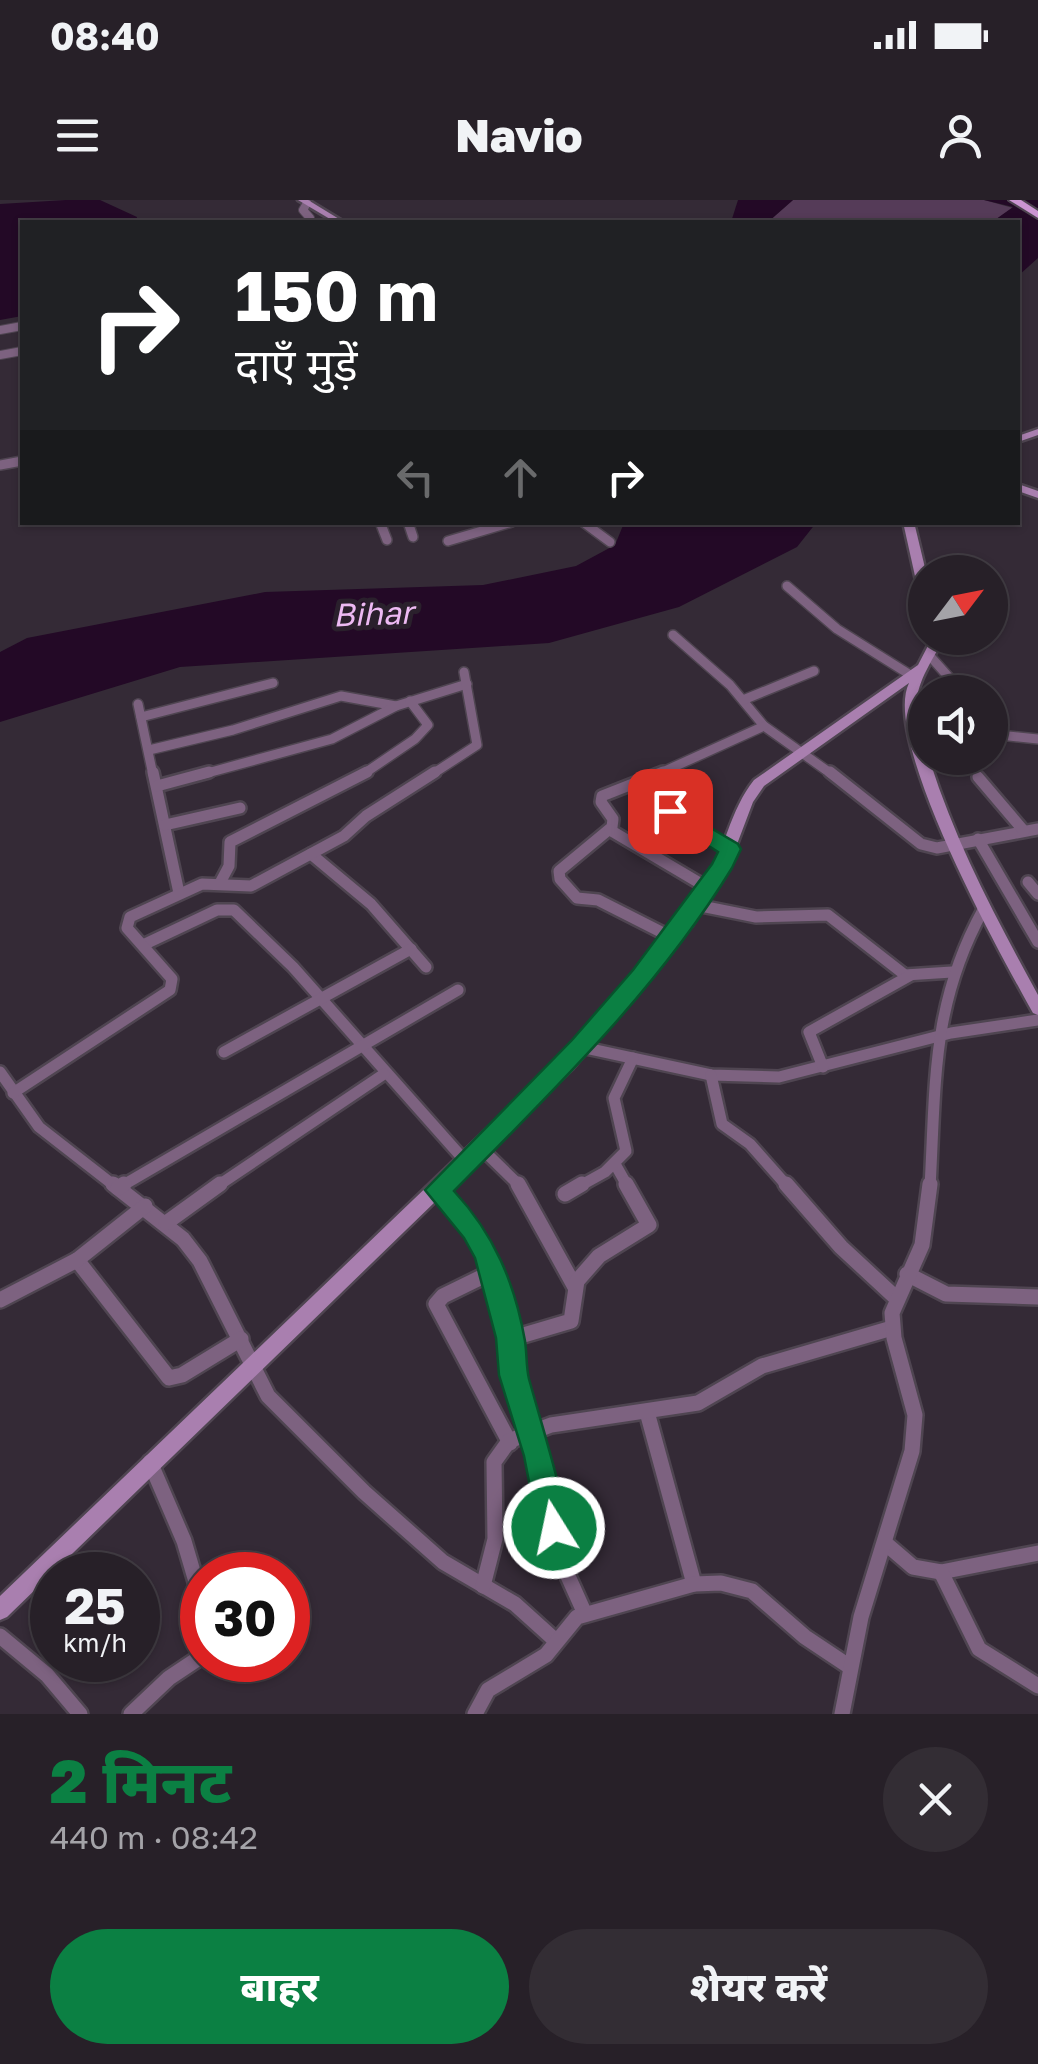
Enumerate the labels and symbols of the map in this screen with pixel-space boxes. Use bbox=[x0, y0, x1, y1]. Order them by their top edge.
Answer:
north arrow bbox=[908, 555, 1008, 655]
water label: Bihar bbox=[332, 592, 418, 633]
pin bbox=[628, 769, 713, 854]
position arrow bbox=[502, 1476, 606, 1580]
speed limit sign: 30 bbox=[180, 1552, 310, 1682]

